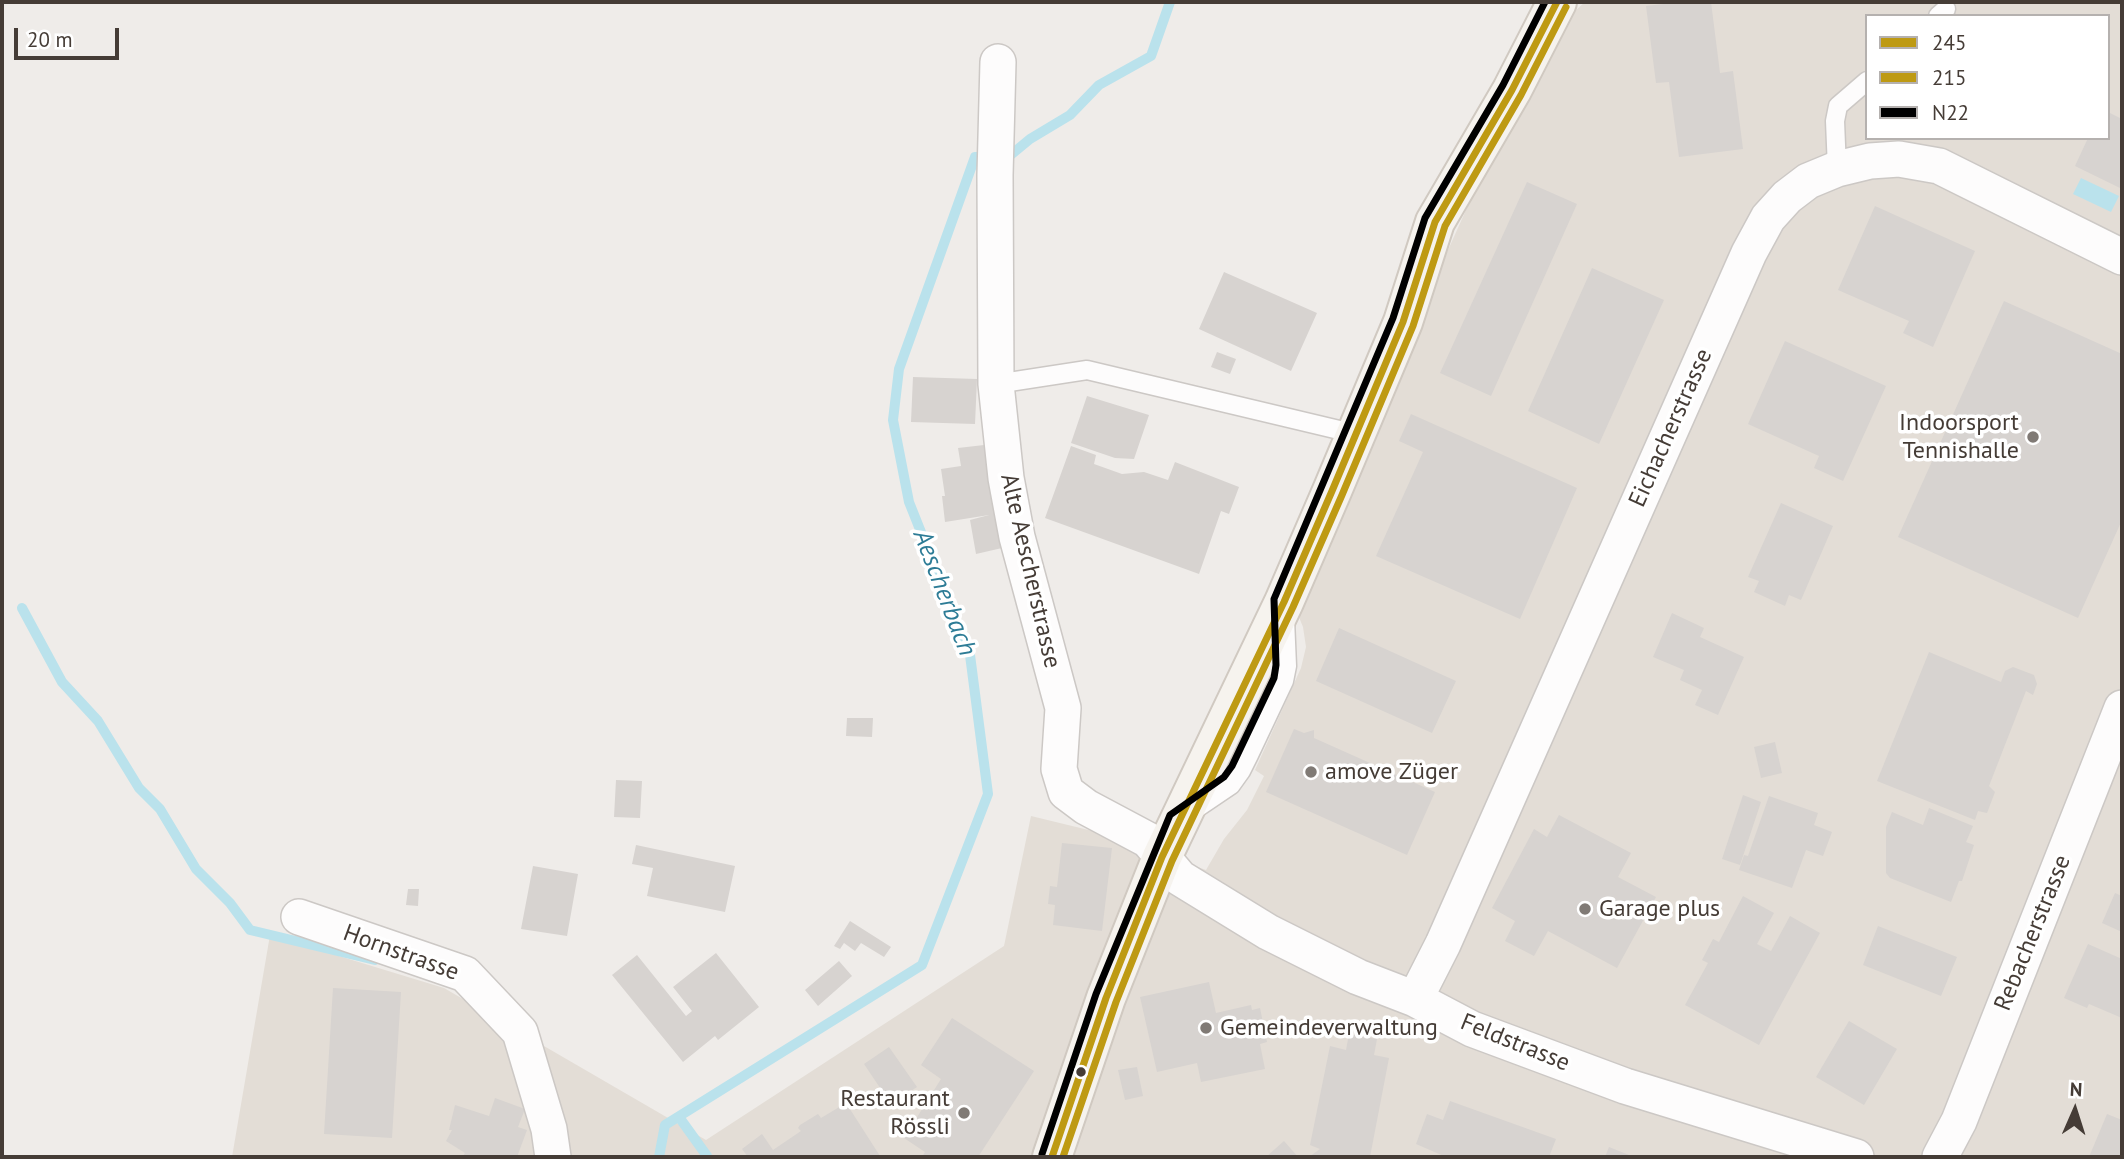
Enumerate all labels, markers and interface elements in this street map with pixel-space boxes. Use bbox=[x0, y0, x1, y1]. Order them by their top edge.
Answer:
scale bar bbox=[18, 14, 122, 58]
legend bbox=[1865, 14, 2110, 140]
text: 20 m bbox=[27, 26, 73, 53]
text: 245 bbox=[1932, 29, 1966, 56]
text: 215 bbox=[1932, 64, 1966, 91]
text: N22 bbox=[1932, 99, 1969, 126]
street label: Eichacherstrasse bbox=[1623, 344, 1719, 512]
place label: Indoorsport Tennishalle bbox=[1899, 409, 2019, 465]
marker: Indoorsport Tennishalle bbox=[2025, 429, 2041, 445]
street label: Alte Aescherstrasse bbox=[994, 471, 1066, 671]
water label: Aescherbach bbox=[906, 525, 982, 661]
place label: amove Züger bbox=[1325, 758, 1458, 786]
marker: amove Züger bbox=[1303, 764, 1319, 780]
street label: Rebacherstrasse bbox=[1989, 851, 2077, 1015]
place label: Garage plus bbox=[1599, 895, 1720, 923]
marker: Garage plus bbox=[1577, 901, 1593, 917]
street label: Hornstrasse bbox=[339, 919, 463, 987]
street label: Feldstrasse bbox=[1456, 1008, 1574, 1078]
place label: Gemeindeverwaltung bbox=[1220, 1014, 1438, 1042]
marker: Gemeindeverwaltung bbox=[1198, 1020, 1214, 1036]
unlabelled marker bbox=[1074, 1065, 1088, 1079]
north arrow bbox=[2040, 1075, 2110, 1145]
text: N bbox=[2069, 1077, 2083, 1101]
place label: Restaurant Rössli bbox=[840, 1085, 950, 1141]
marker: Restaurant Rössli bbox=[956, 1105, 972, 1121]

